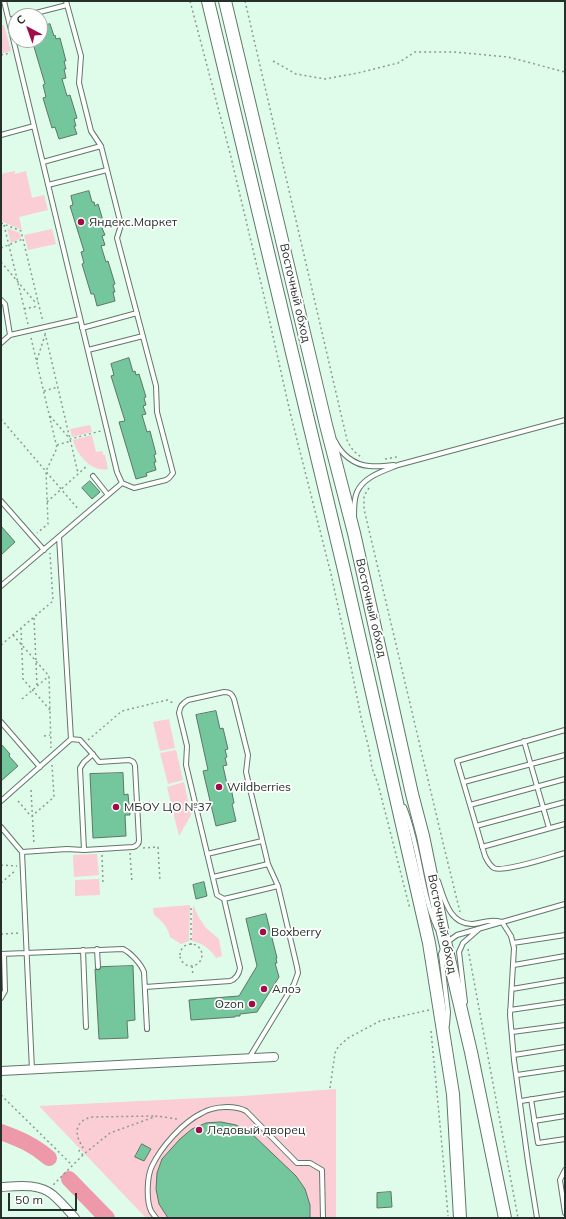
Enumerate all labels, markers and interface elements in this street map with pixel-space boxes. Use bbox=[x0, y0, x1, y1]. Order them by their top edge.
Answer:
north arrow bbox=[8, 8, 48, 48]
text: С bbox=[13, 12, 28, 27]
place label: Яндекс.Маркет bbox=[89, 215, 177, 229]
marker: Яндекс.Маркет bbox=[76, 217, 86, 227]
street label: Восточный обход bbox=[277, 242, 313, 344]
street label: Восточный обход bbox=[353, 557, 389, 659]
place label: Wildberries bbox=[227, 780, 291, 794]
marker: Wildberries bbox=[214, 782, 224, 792]
place label: МБОУ ЦО №37 bbox=[124, 800, 212, 814]
marker: МБОУ ЦО №37 bbox=[111, 802, 121, 812]
street label: Восточный обход bbox=[424, 873, 460, 975]
place label: Boxberry bbox=[271, 925, 321, 939]
marker: Boxberry bbox=[258, 927, 268, 937]
place label: Алоэ bbox=[272, 982, 301, 996]
marker: Алоэ bbox=[259, 984, 269, 994]
place label: Ozon bbox=[215, 997, 244, 1011]
marker: Ozon bbox=[247, 999, 257, 1009]
place label: Ледовый дворец bbox=[207, 1123, 305, 1137]
marker: Ледовый дворец bbox=[194, 1125, 204, 1135]
scale bar bbox=[10, 1185, 79, 1211]
text: 50 m bbox=[15, 1192, 43, 1207]

